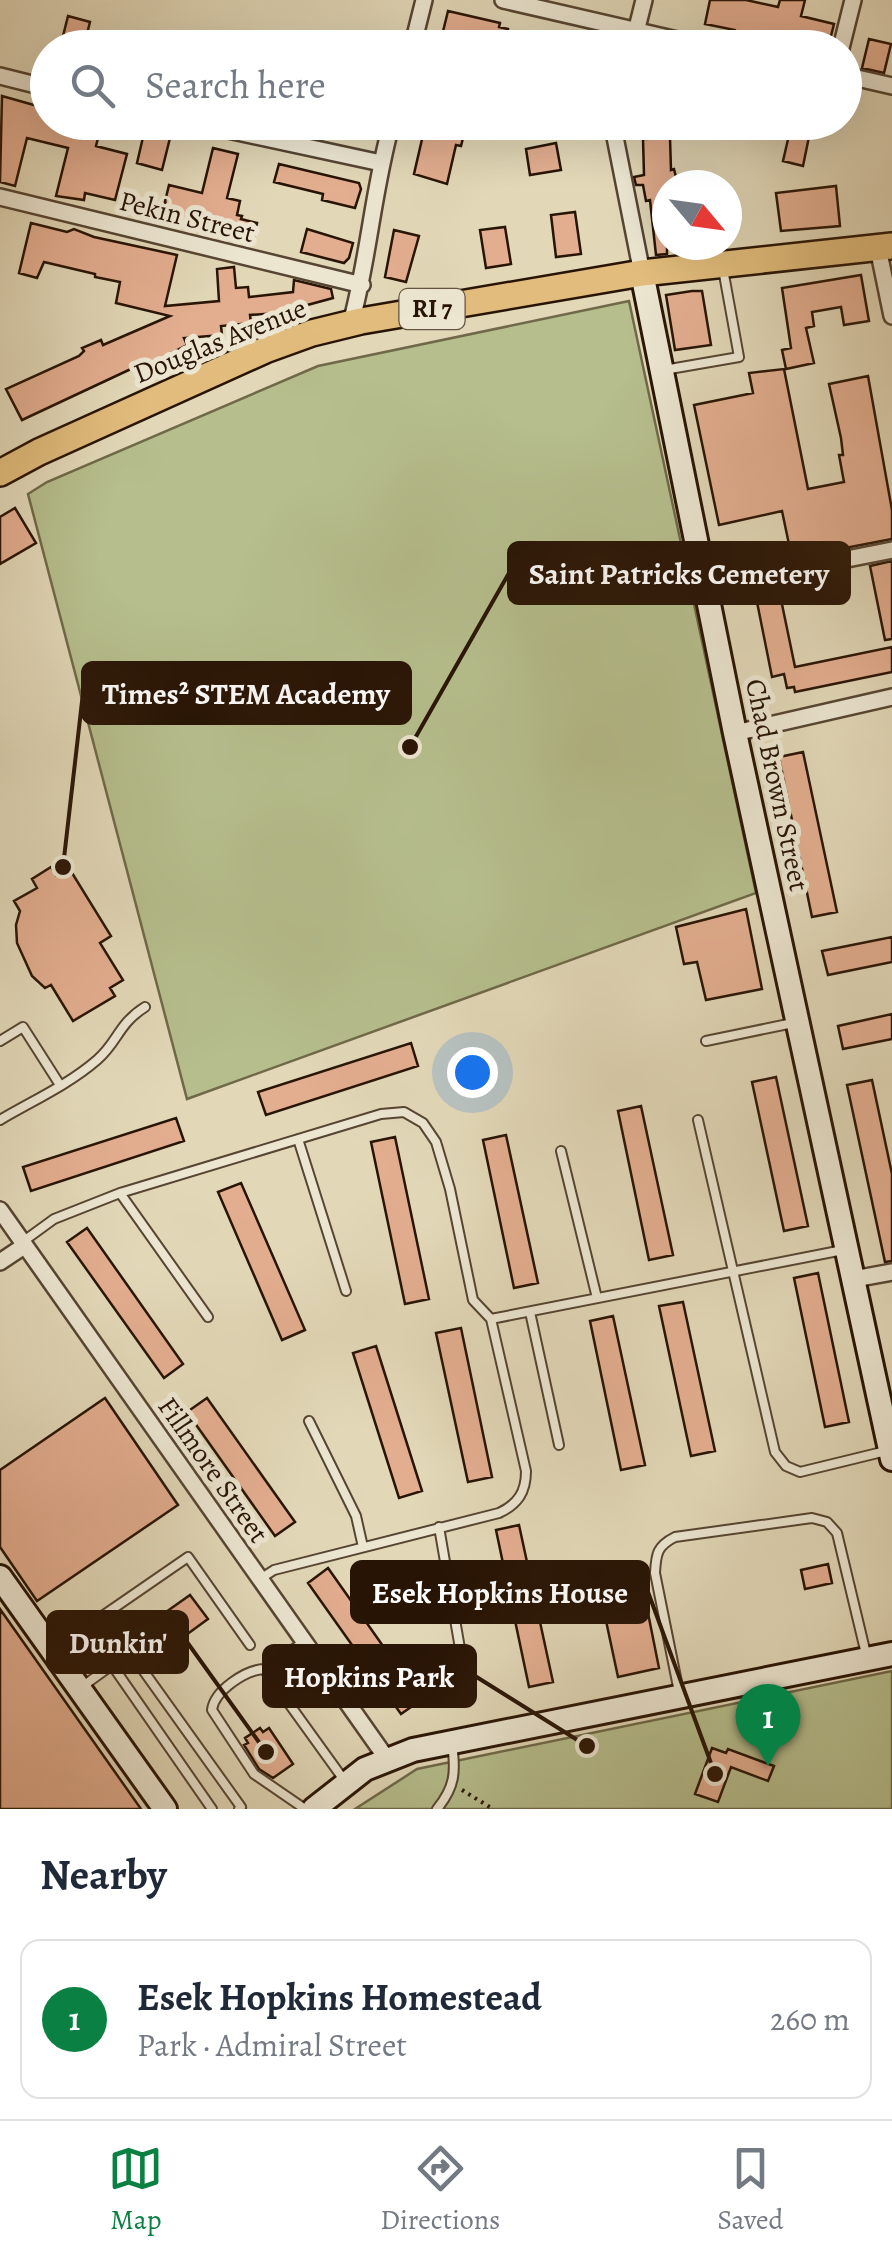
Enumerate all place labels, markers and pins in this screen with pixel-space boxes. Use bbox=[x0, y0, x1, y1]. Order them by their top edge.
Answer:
callout: Saint Patricks Cemetery bbox=[509, 543, 849, 603]
callout: Times² STEM Academy bbox=[83, 663, 410, 723]
callout: Esek Hopkins House bbox=[352, 1562, 648, 1622]
callout: Dunkin' bbox=[48, 1612, 187, 1672]
callout: Hopkins Park bbox=[264, 1646, 475, 1706]
pin: 1 bbox=[736, 1684, 800, 1766]

